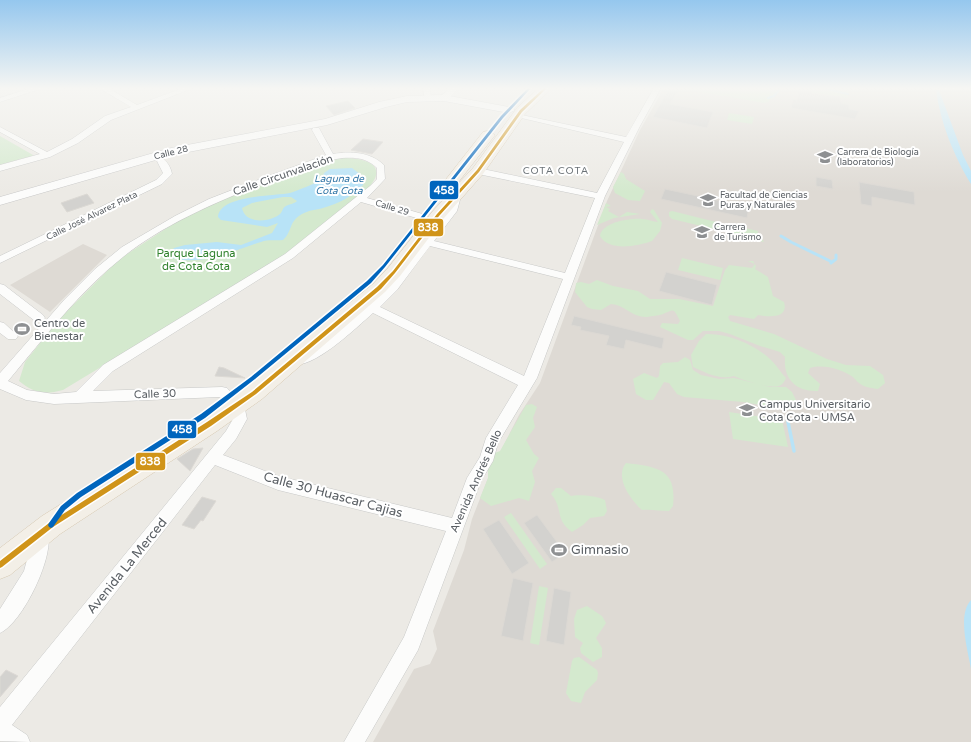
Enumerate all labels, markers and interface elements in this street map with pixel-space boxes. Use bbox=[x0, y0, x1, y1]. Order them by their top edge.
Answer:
street label: Calle 28 bbox=[153, 143, 189, 163]
place label: Carrera de Biología (laboratorios) bbox=[837, 147, 919, 168]
school or university icon: Carrera de Biología (laboratorios) bbox=[816, 148, 834, 166]
street label: Calle Circunvalación bbox=[231, 152, 335, 198]
district label: COTA COTA bbox=[523, 165, 589, 177]
water label: Laguna de Cota Cota bbox=[314, 173, 365, 197]
line badge: 458 bbox=[429, 180, 459, 200]
text: 458 bbox=[434, 184, 454, 197]
street label: Calle José Alvarez Plata bbox=[45, 189, 139, 243]
place label: Facultad de Ciencias Puras y Naturales bbox=[720, 190, 807, 211]
school or university icon: Facultad de Ciencias Puras y Naturales bbox=[699, 191, 717, 209]
street label: Calle 29 bbox=[374, 198, 410, 218]
line badge: 838 bbox=[413, 218, 444, 237]
text: 838 bbox=[418, 221, 438, 234]
place label: Carrera de Turismo bbox=[714, 222, 762, 243]
school or university icon: Carrera de Turismo bbox=[693, 223, 711, 241]
park label: Parque Laguna de Cota Cota bbox=[156, 247, 236, 273]
place label: Centro de Bienestar bbox=[34, 317, 85, 343]
sports icon: Centro de Bienestar bbox=[13, 320, 31, 338]
street label: Calle 30 bbox=[134, 387, 176, 401]
place label: Campus Universitario Cota Cota - UMSA bbox=[759, 398, 871, 424]
school or university icon: Campus Universitario Cota Cota - UMSA bbox=[738, 401, 756, 419]
line badge: 458 bbox=[167, 420, 197, 439]
text: 458 bbox=[172, 423, 192, 436]
street label: Avenida Andrés Bello bbox=[447, 427, 505, 535]
line badge: 838 bbox=[135, 452, 166, 471]
text: 838 bbox=[140, 455, 160, 468]
street label: Calle 30 Huascar Cajias bbox=[262, 469, 404, 521]
street label: Avenida La Merced bbox=[83, 515, 171, 617]
sports icon: Gimnasio bbox=[550, 541, 568, 559]
place label: Gimnasio bbox=[571, 542, 629, 558]

